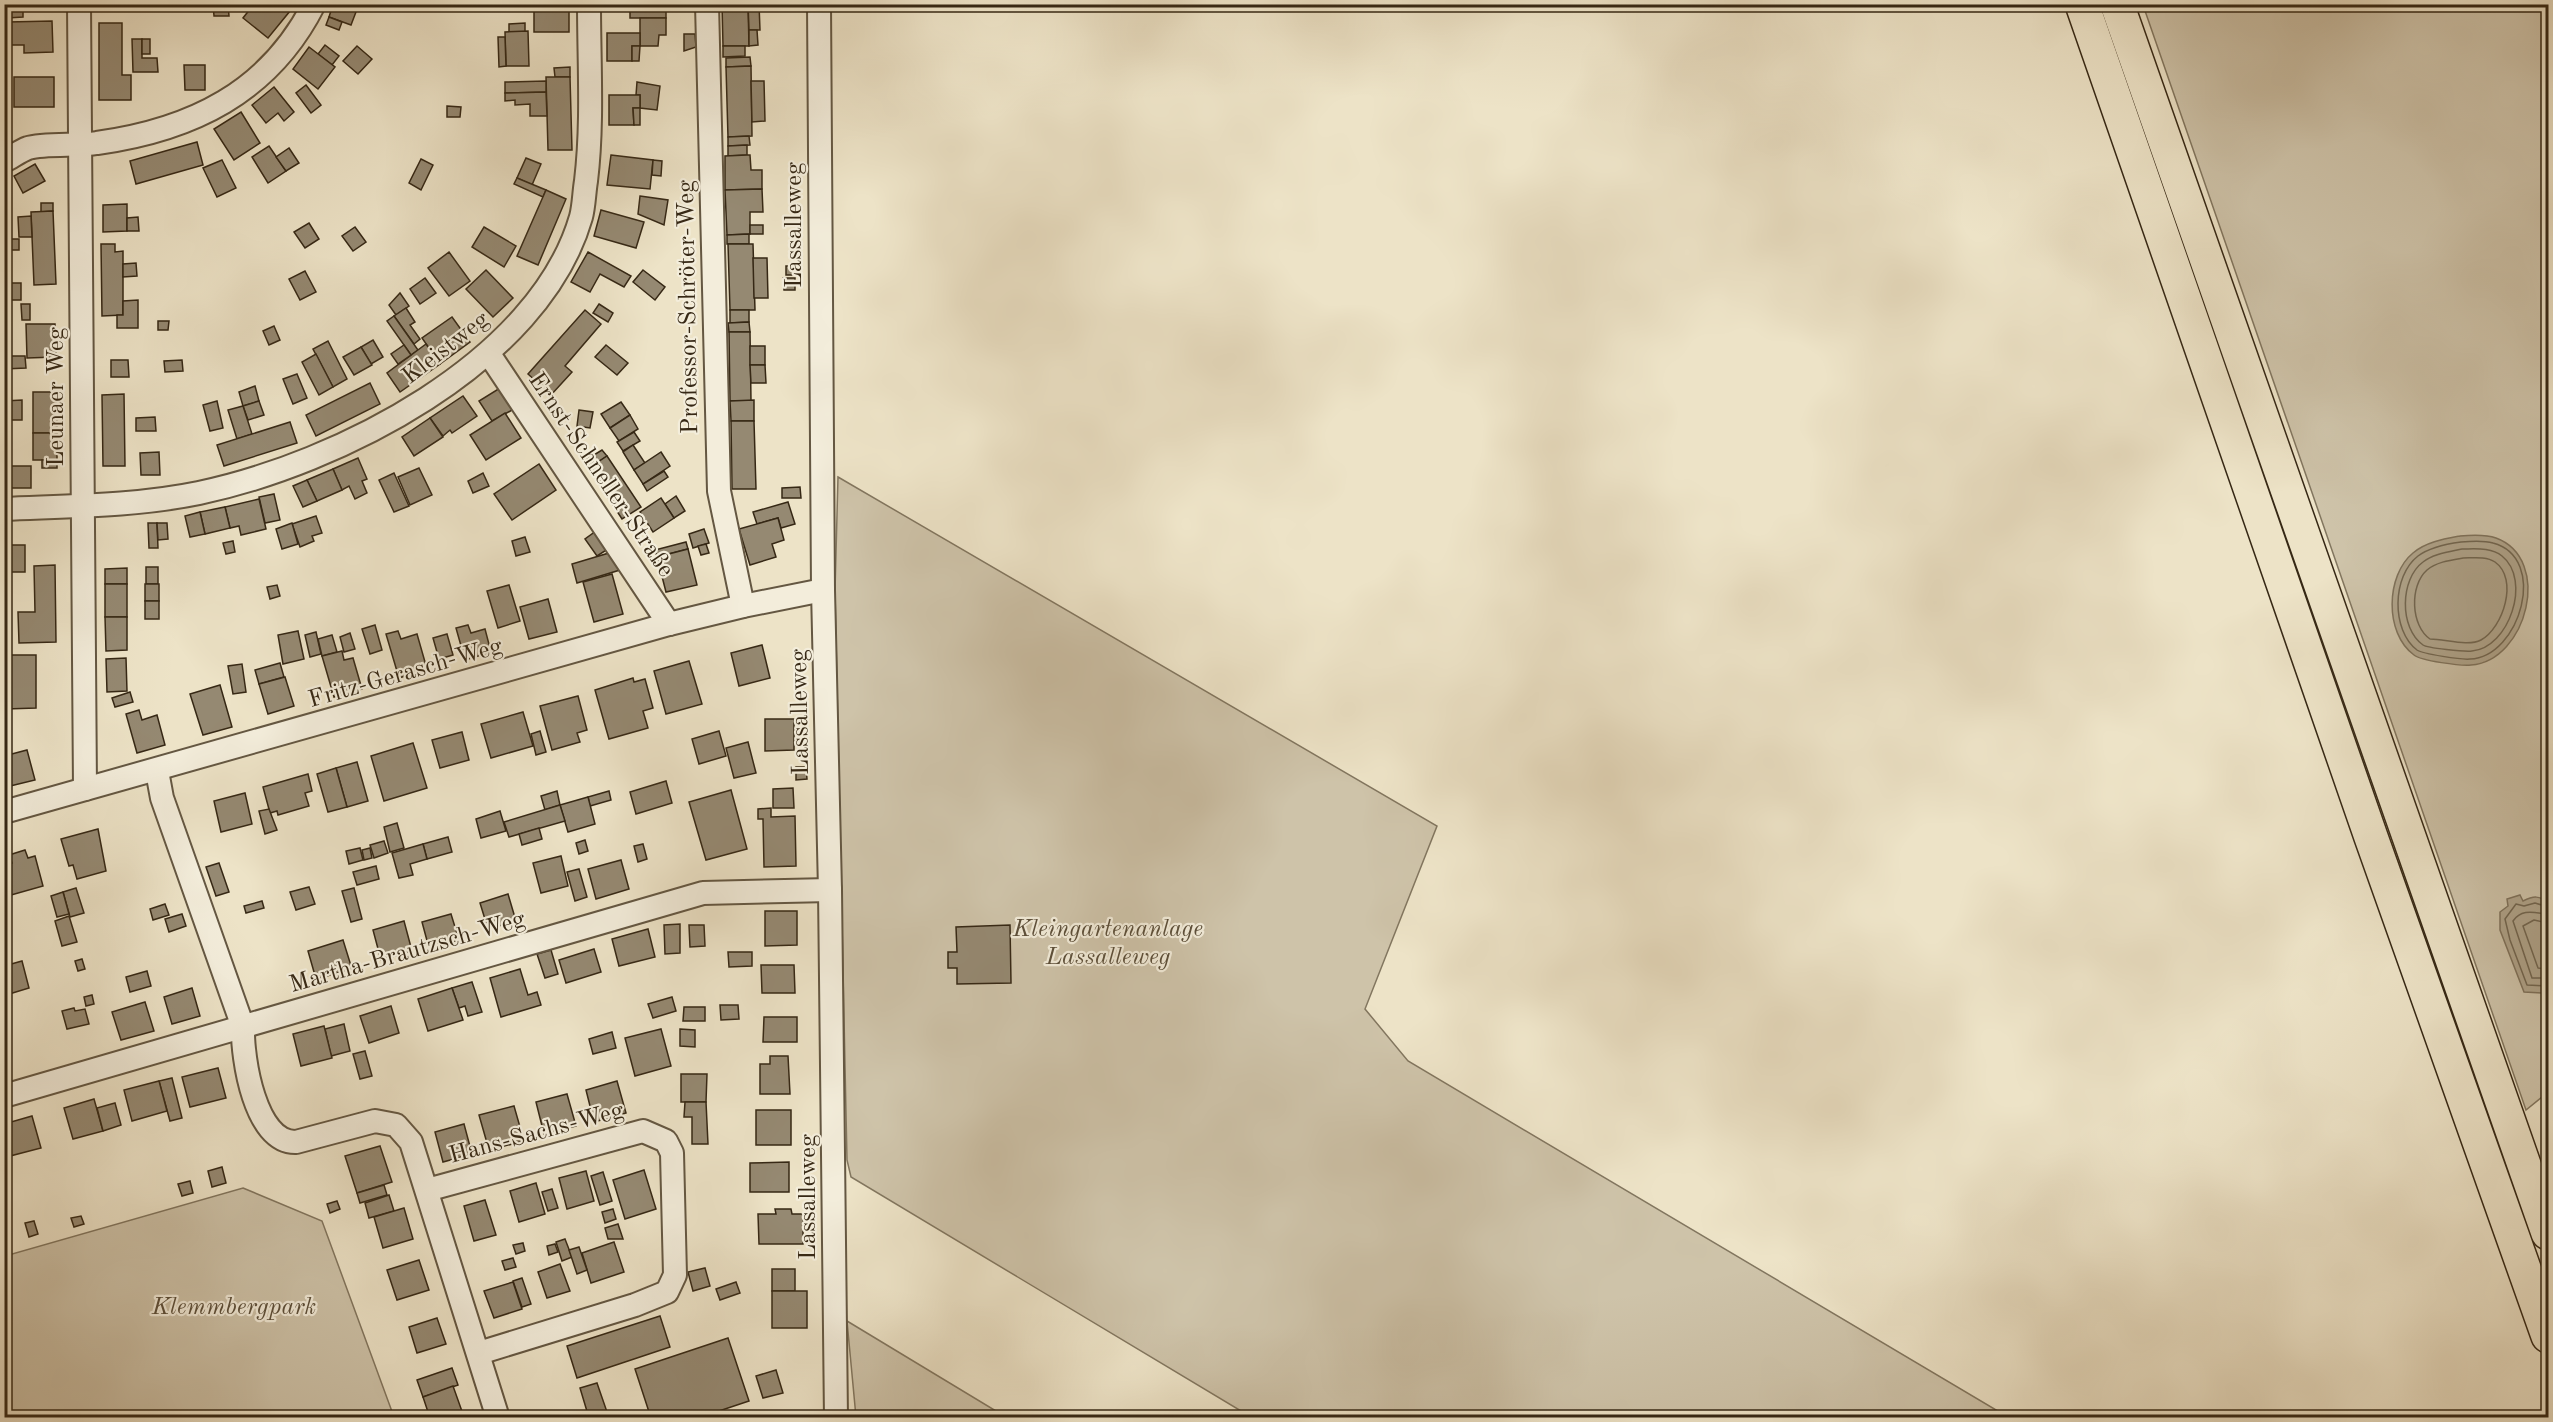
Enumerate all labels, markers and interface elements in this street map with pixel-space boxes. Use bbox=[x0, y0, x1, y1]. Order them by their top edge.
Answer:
street label: Lassalleweg bbox=[783, 162, 807, 288]
street label: Professor-Schröter-Weg bbox=[675, 180, 703, 434]
street label: Kleistweg bbox=[398, 308, 494, 390]
street label: Leunaer Weg bbox=[45, 327, 69, 467]
street label: Ernst-Schneller-Straße bbox=[523, 369, 678, 582]
street label: Fritz-Gerasch-Weg bbox=[306, 635, 505, 713]
street label: Lassalleweg bbox=[788, 649, 814, 775]
street label: Martha-Brautzsch-Weg bbox=[287, 908, 528, 998]
park label: Kleingartenanlage Lassalleweg bbox=[1012, 918, 1203, 970]
street label: Hans-Sachs-Weg bbox=[447, 1099, 627, 1169]
street label: Lassalleweg bbox=[797, 1134, 821, 1260]
park label: Klemmbergpark bbox=[151, 1296, 316, 1320]

